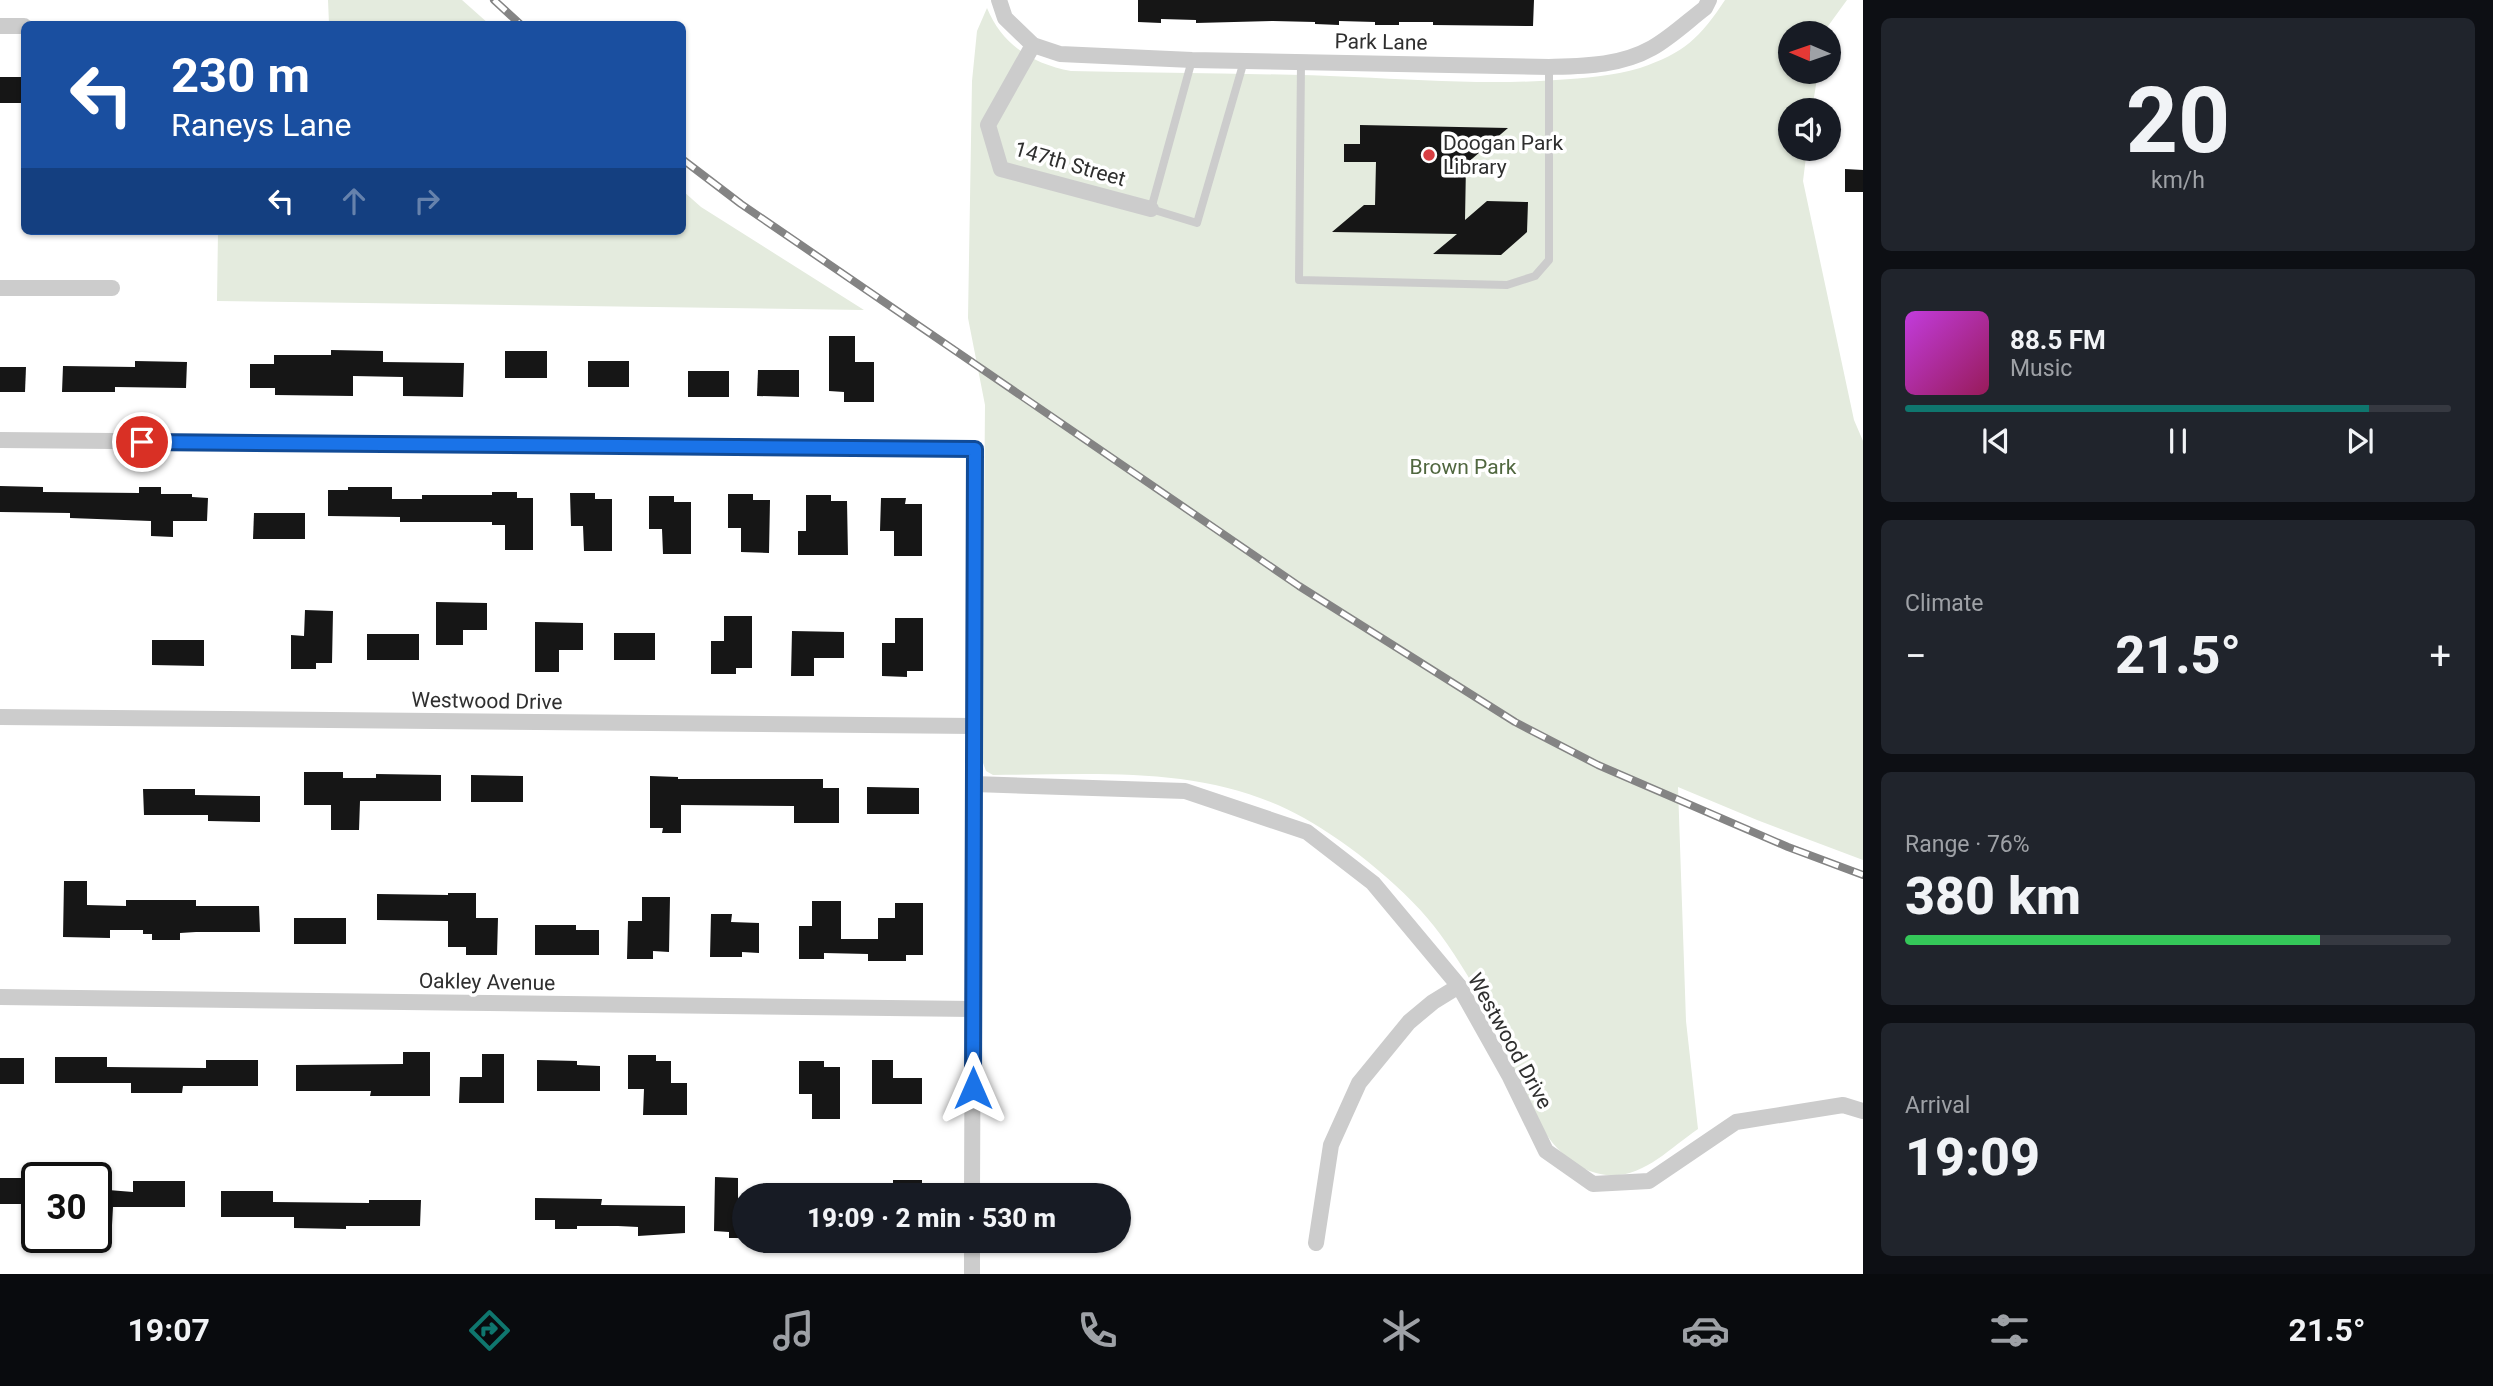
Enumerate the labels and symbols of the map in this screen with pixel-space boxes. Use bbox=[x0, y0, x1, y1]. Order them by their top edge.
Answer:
north arrow bbox=[1778, 21, 1841, 84]
street label: Park Lane bbox=[1334, 29, 1428, 55]
place label: Doogan Park Library bbox=[1443, 131, 1563, 179]
street label: 147th Street bbox=[1012, 137, 1128, 191]
marker: Doogan Park Library bbox=[1421, 147, 1437, 163]
pin bbox=[112, 412, 172, 472]
park label: Brown Park bbox=[1410, 455, 1517, 479]
street label: Westwood Drive bbox=[411, 688, 563, 714]
street label: Oakley Avenue bbox=[419, 969, 555, 995]
street label: Westwood Drive bbox=[1463, 969, 1557, 1113]
position arrow bbox=[936, 1051, 1010, 1125]
speed limit sign: 30 bbox=[21, 1162, 112, 1253]

